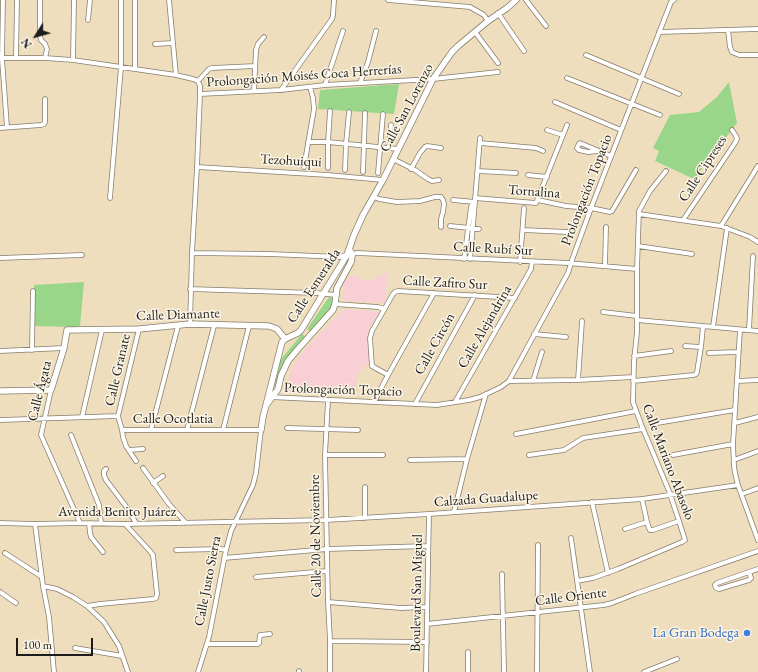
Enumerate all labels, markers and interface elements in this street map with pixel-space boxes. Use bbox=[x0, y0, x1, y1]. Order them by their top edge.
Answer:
north arrow bbox=[16, 16, 56, 56]
text: N bbox=[18, 35, 35, 51]
street label: Prolongación Moisés Coca Herrerías bbox=[206, 61, 402, 91]
street label: Calle San Lorenzo bbox=[377, 61, 437, 155]
street label: Prolongación Topacio bbox=[558, 132, 616, 248]
street label: Calle Cipreses bbox=[675, 133, 731, 205]
street label: Tezohuiqui bbox=[260, 151, 322, 171]
street label: Tornalina bbox=[507, 182, 561, 202]
street label: Calle Rubí Sur bbox=[453, 239, 533, 259]
street label: Calle Esmeralda bbox=[284, 246, 344, 326]
street label: Calle Zafiro Sur bbox=[402, 272, 488, 294]
street label: Calle Alejandrina bbox=[454, 282, 516, 372]
street label: Calle Diamante bbox=[136, 305, 220, 325]
street label: Calle Circón bbox=[411, 310, 459, 378]
street label: Calle Granate bbox=[102, 332, 134, 408]
street label: Calle Ágata bbox=[24, 359, 56, 423]
street label: Prolongación Topacio bbox=[284, 380, 402, 400]
street label: Calle Mariano Abasolo bbox=[638, 402, 698, 522]
street label: Calle Ocotlatia bbox=[133, 411, 213, 427]
street label: Calle 20 de Noviembre bbox=[307, 474, 325, 598]
street label: Calzada Guadalupe bbox=[433, 487, 539, 511]
street label: Avenida Benito Juárez bbox=[58, 504, 176, 520]
street label: Calle Justo Sierra bbox=[191, 534, 225, 628]
street label: Boulevard San Miguel bbox=[408, 534, 426, 652]
street label: Calle Oriente bbox=[534, 584, 608, 610]
place label: La Gran Bodega bbox=[652, 625, 739, 641]
marker: La Gran Bodega bbox=[742, 628, 752, 638]
scale bar bbox=[18, 630, 95, 656]
text: 100 m bbox=[23, 637, 52, 653]

